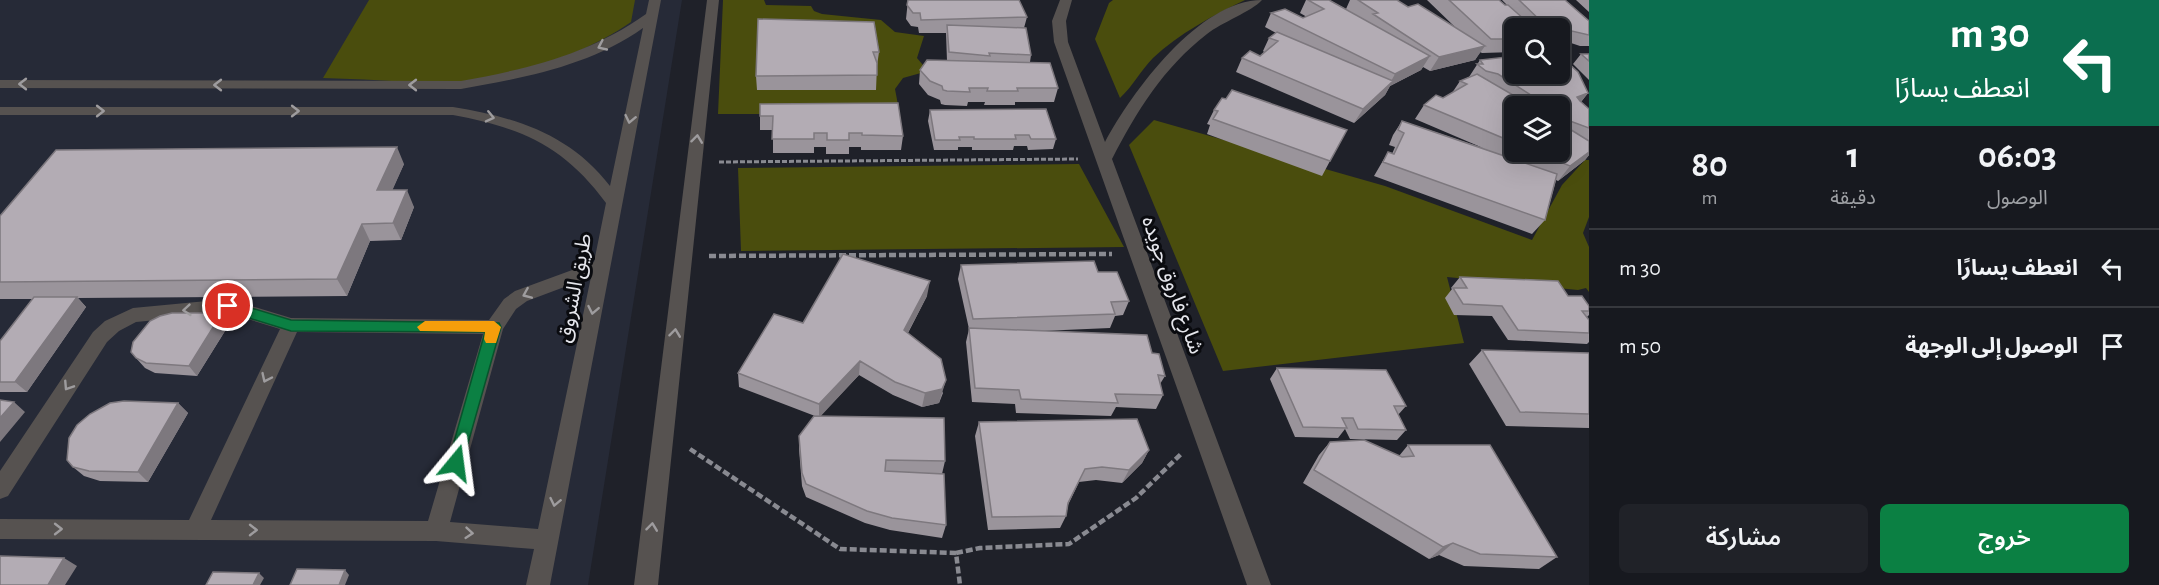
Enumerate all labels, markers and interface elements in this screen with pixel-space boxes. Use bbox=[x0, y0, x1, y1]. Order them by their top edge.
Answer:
text: 30 m bbox=[1950, 13, 2030, 55]
map controls bbox=[1504, 18, 1570, 162]
button: search bbox=[1504, 18, 1570, 84]
icon: left bbox=[2051, 24, 2129, 102]
one-way arrow bbox=[597, 39, 608, 51]
text: انعطف يسارًا bbox=[1894, 75, 2030, 102]
one-way arrow bbox=[18, 78, 27, 90]
one-way arrow bbox=[213, 78, 222, 91]
one-way arrow bbox=[408, 79, 417, 91]
button: layers bbox=[1504, 96, 1570, 162]
one-way arrow bbox=[96, 105, 105, 117]
one-way arrow bbox=[291, 105, 300, 117]
one-way arrow bbox=[485, 110, 495, 123]
one-way arrow bbox=[624, 114, 637, 124]
one-way arrow bbox=[690, 135, 703, 144]
text: 1 bbox=[1846, 138, 1859, 174]
text: 06:03 bbox=[1978, 138, 2057, 174]
text: 80 bbox=[1691, 147, 1728, 183]
text: m bbox=[1702, 188, 1718, 208]
text: دقيقة bbox=[1830, 188, 1876, 208]
text: الوصول bbox=[1987, 188, 2048, 208]
street label: شارع فاروق جويده bbox=[1134, 213, 1207, 358]
street label: طريق الشروق bbox=[554, 232, 597, 345]
icon: left bbox=[2096, 252, 2129, 285]
text: 30 m bbox=[1619, 257, 1661, 279]
text: انعطف يسارًا bbox=[1956, 257, 2078, 279]
pin bbox=[202, 280, 253, 331]
one-way arrow bbox=[522, 287, 533, 299]
icon: arrive bbox=[211, 289, 244, 322]
one-way arrow bbox=[182, 303, 191, 316]
one-way arrow bbox=[587, 305, 600, 315]
one-way arrow bbox=[668, 329, 681, 338]
icon: arrive bbox=[2096, 330, 2129, 363]
text: 50 m bbox=[1619, 335, 1661, 357]
text: الوصول إلى الوجهة bbox=[1905, 335, 2078, 357]
one-way arrow bbox=[261, 372, 273, 383]
one-way arrow bbox=[63, 380, 75, 390]
position arrow bbox=[424, 431, 488, 495]
one-way arrow bbox=[549, 496, 562, 506]
button: مشاركة bbox=[1619, 504, 1868, 573]
button: خروج bbox=[1880, 504, 2129, 573]
one-way arrow bbox=[646, 522, 658, 531]
one-way arrow bbox=[54, 523, 63, 535]
one-way arrow bbox=[249, 524, 258, 536]
one-way arrow bbox=[465, 527, 474, 540]

